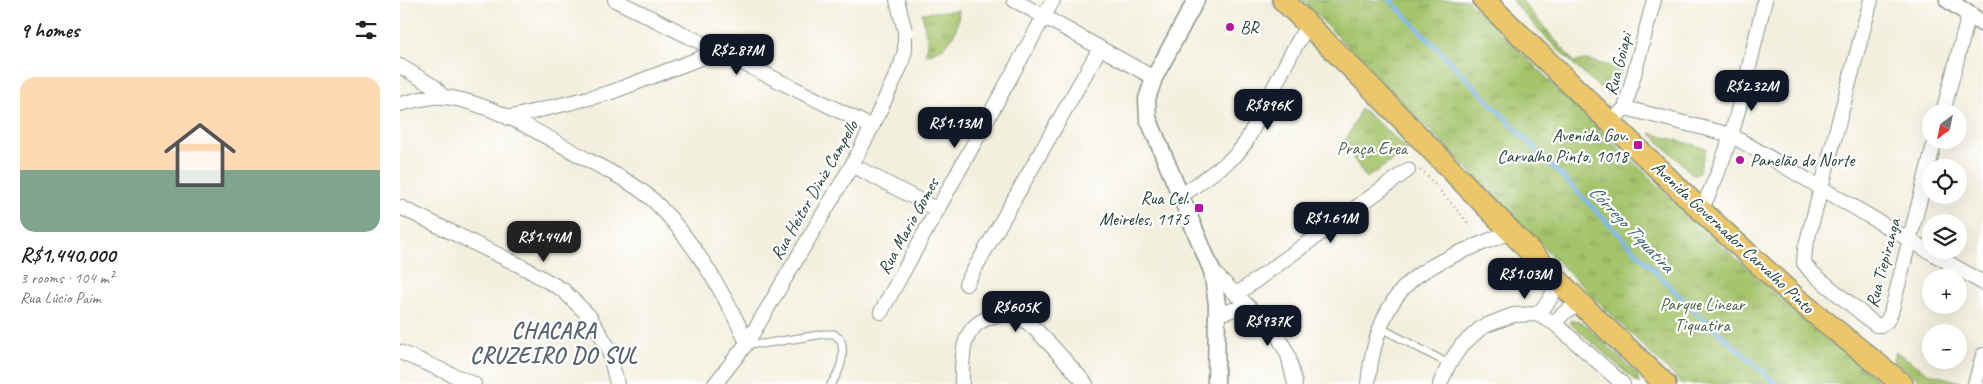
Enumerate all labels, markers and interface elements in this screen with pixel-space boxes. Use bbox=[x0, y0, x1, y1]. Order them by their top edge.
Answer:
icon: filters bbox=[352, 16, 380, 44]
place label: BR bbox=[1240, 16, 1260, 38]
text: 9 homes bbox=[20, 17, 79, 43]
marker: BR bbox=[1224, 21, 1236, 33]
street label: Rua Goiapi bbox=[1599, 28, 1638, 97]
pin: R$2.87M bbox=[691, 34, 783, 76]
text: R$2.87M bbox=[711, 40, 763, 60]
pin: R$2.32M bbox=[1706, 70, 1798, 112]
text: R$2.32M bbox=[1726, 76, 1778, 96]
pin: R$896K bbox=[1227, 88, 1309, 131]
text: R$896K bbox=[1245, 95, 1291, 115]
north arrow bbox=[1922, 104, 1968, 149]
map controls bbox=[1922, 104, 1967, 369]
pin: R$1.13M bbox=[909, 106, 1001, 149]
icon: home bbox=[155, 110, 245, 200]
text: R$1.13M bbox=[929, 113, 981, 133]
street label: Rua Heitor Diniz Campello bbox=[765, 115, 864, 264]
place label: Avenida Gov. Carvalho Pinto, 1018 bbox=[1497, 124, 1630, 167]
park label: Praça Erea bbox=[1337, 137, 1409, 159]
marker: Avenida Gov. Carvalho Pinto, 1018 bbox=[1632, 139, 1644, 151]
place label: Panelão do Norte bbox=[1750, 149, 1855, 171]
marker: Panelão do Norte bbox=[1734, 154, 1746, 166]
street label: Avenida Governador Carvalho Pinto bbox=[1647, 156, 1820, 319]
button: locate bbox=[1922, 159, 1967, 204]
street label: Rua Mario Gomes bbox=[873, 172, 944, 278]
water label: Córrego Tiquatira bbox=[1584, 180, 1680, 279]
place label: Rua Cel. Meireles, 1175 bbox=[1099, 187, 1190, 230]
marker: Rua Cel. Meireles, 1175 bbox=[1193, 202, 1205, 214]
pin: R$1.61M bbox=[1285, 202, 1377, 244]
text: R$1.61M bbox=[1305, 208, 1357, 228]
button: layers bbox=[1922, 214, 1967, 259]
street label: Rua Tiepiranga bbox=[1861, 215, 1906, 310]
pin: R$1.44M bbox=[498, 220, 590, 263]
text: R$1.44M bbox=[518, 227, 570, 247]
text: R$1,440,000 bbox=[20, 242, 115, 268]
pin: R$1.03M bbox=[1479, 258, 1571, 300]
text: R$1.03M bbox=[1499, 264, 1551, 284]
text: 3 rooms · 104 m² bbox=[20, 268, 114, 288]
button: + bbox=[1922, 269, 1967, 314]
text: Rua Lúcio Paim bbox=[20, 288, 101, 308]
pin: R$605K bbox=[975, 290, 1057, 333]
park label: Parque Linear Tiquatira bbox=[1660, 293, 1747, 336]
text: R$605K bbox=[993, 297, 1039, 317]
pin: R$937K bbox=[1227, 304, 1309, 347]
text: R$937K bbox=[1245, 311, 1291, 331]
district label: CHACARA CRUZEIRO DO SUL bbox=[470, 317, 639, 370]
button: − bbox=[1922, 324, 1967, 369]

